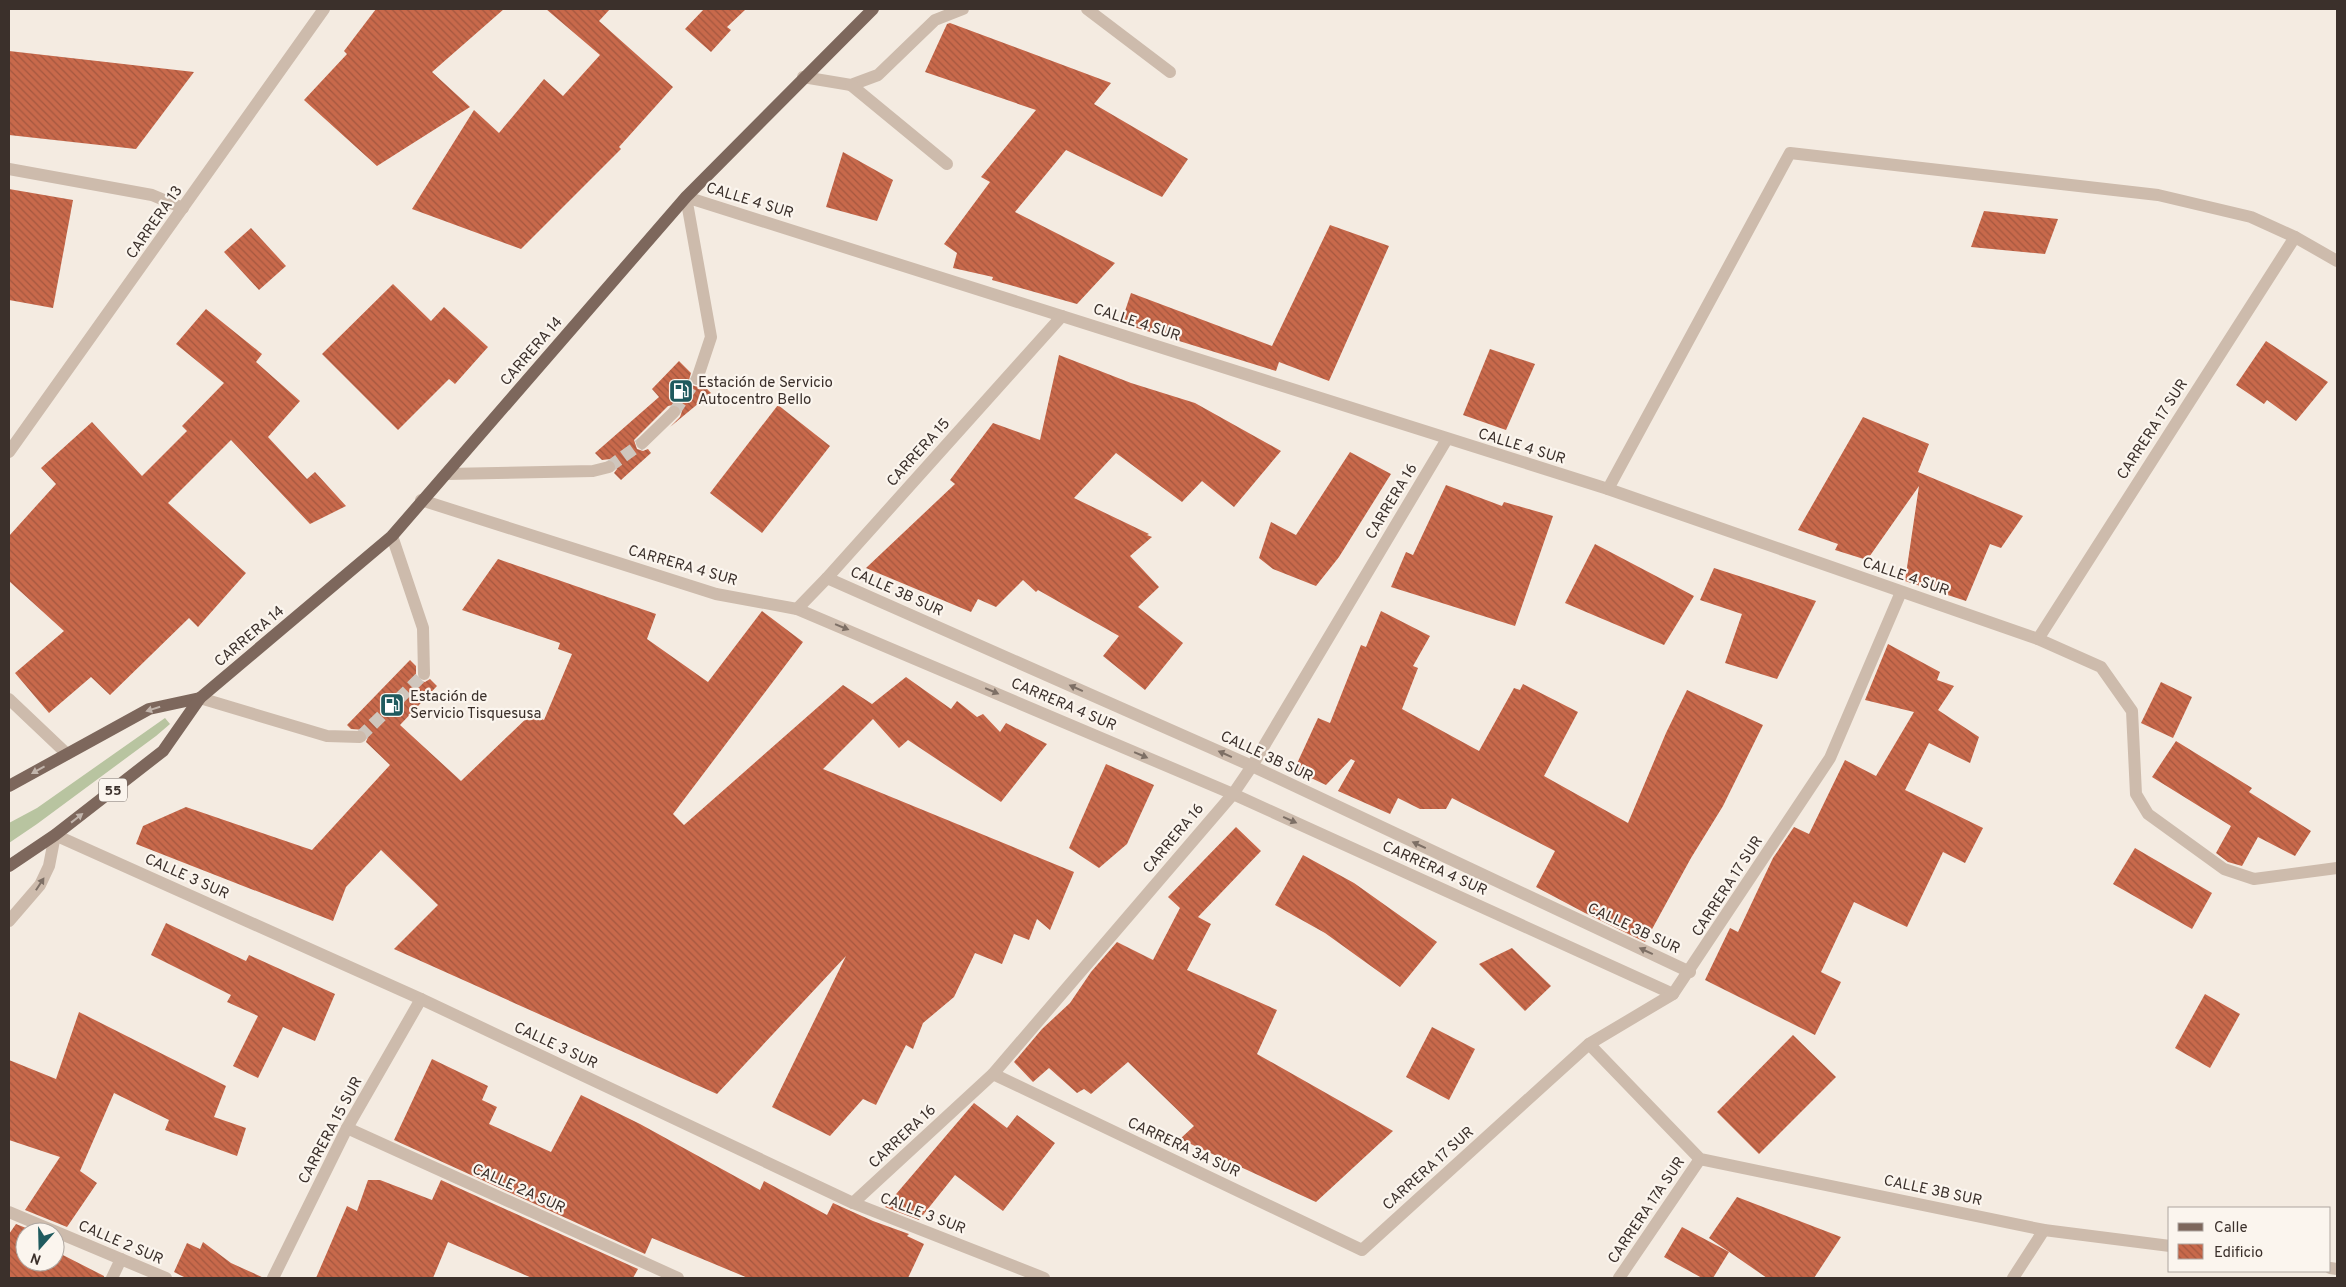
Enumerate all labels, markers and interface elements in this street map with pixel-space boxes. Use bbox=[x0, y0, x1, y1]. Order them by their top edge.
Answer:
street label: CALLE 4 SUR bbox=[703, 179, 796, 224]
street label: CARRERA 13 bbox=[123, 182, 188, 263]
street label: CALLE 4 SUR bbox=[1090, 300, 1183, 346]
street label: CARRERA 14 bbox=[497, 314, 567, 390]
place label: Estación de Servicio Autocentro Bello bbox=[698, 374, 833, 410]
street label: CARRERA 17 SUR bbox=[2114, 376, 2193, 484]
fuel station icon: Estación de Servicio Autocentro Bello bbox=[668, 378, 694, 404]
street label: CARRERA 15 bbox=[883, 415, 955, 491]
street label: CALLE 4 SUR bbox=[1475, 425, 1568, 470]
street label: CARRERA 16 bbox=[1362, 460, 1422, 543]
street label: CARRERA 4 SUR bbox=[626, 542, 740, 591]
street label: CALLE 4 SUR bbox=[1860, 554, 1951, 601]
street label: CALLE 3B SUR bbox=[847, 563, 946, 621]
street label: CARRERA 14 bbox=[211, 602, 289, 672]
one-way arrow bbox=[835, 623, 850, 631]
street label: CARRERA 4 SUR bbox=[1008, 675, 1119, 736]
one-way arrow bbox=[1069, 683, 1083, 691]
one-way arrow bbox=[985, 687, 999, 695]
place label: Estación de Servicio Tisquesusa bbox=[410, 688, 541, 724]
fuel station icon: Estación de Servicio Tisquesusa bbox=[379, 692, 405, 718]
one-way arrow bbox=[145, 705, 160, 713]
street label: CALLE 3B SUR bbox=[1217, 728, 1316, 787]
one-way arrow bbox=[1218, 749, 1232, 757]
one-way arrow bbox=[1134, 751, 1148, 759]
one-way arrow bbox=[31, 766, 45, 774]
road number: 55 bbox=[99, 778, 127, 802]
street label: CARRERA 16 bbox=[1139, 800, 1209, 878]
one-way arrow bbox=[70, 812, 83, 823]
one-way arrow bbox=[1283, 816, 1297, 824]
street label: CARRERA 17 SUR bbox=[1689, 833, 1768, 941]
street label: CARRERA 4 SUR bbox=[1379, 838, 1490, 901]
one-way arrow bbox=[1412, 841, 1426, 849]
street label: CALLE 3 SUR bbox=[141, 850, 232, 904]
one-way arrow bbox=[35, 877, 44, 891]
street label: CALLE 3B SUR bbox=[1584, 900, 1683, 959]
one-way arrow bbox=[1639, 947, 1653, 955]
street label: CALLE 3 SUR bbox=[510, 1019, 600, 1074]
street label: CARRERA 15 SUR bbox=[295, 1074, 368, 1188]
street label: CARRERA 16 bbox=[865, 1101, 941, 1173]
street label: CARRERA 3A SUR bbox=[1124, 1114, 1243, 1183]
street label: CARRERA 17 SUR bbox=[1379, 1123, 1479, 1215]
street label: CARRERA 17A SUR bbox=[1604, 1154, 1690, 1268]
street label: CALLE 2A SUR bbox=[469, 1160, 568, 1218]
street label: CALLE 3B SUR bbox=[1882, 1172, 1984, 1211]
street label: CALLE 3 SUR bbox=[877, 1189, 968, 1239]
legend bbox=[2168, 1207, 2331, 1272]
street label: CALLE 2 SUR bbox=[75, 1217, 166, 1270]
text: Calle bbox=[2214, 1219, 2248, 1238]
north arrow bbox=[15, 1222, 65, 1272]
text: Edificio bbox=[2214, 1244, 2263, 1263]
text: N bbox=[28, 1248, 44, 1268]

